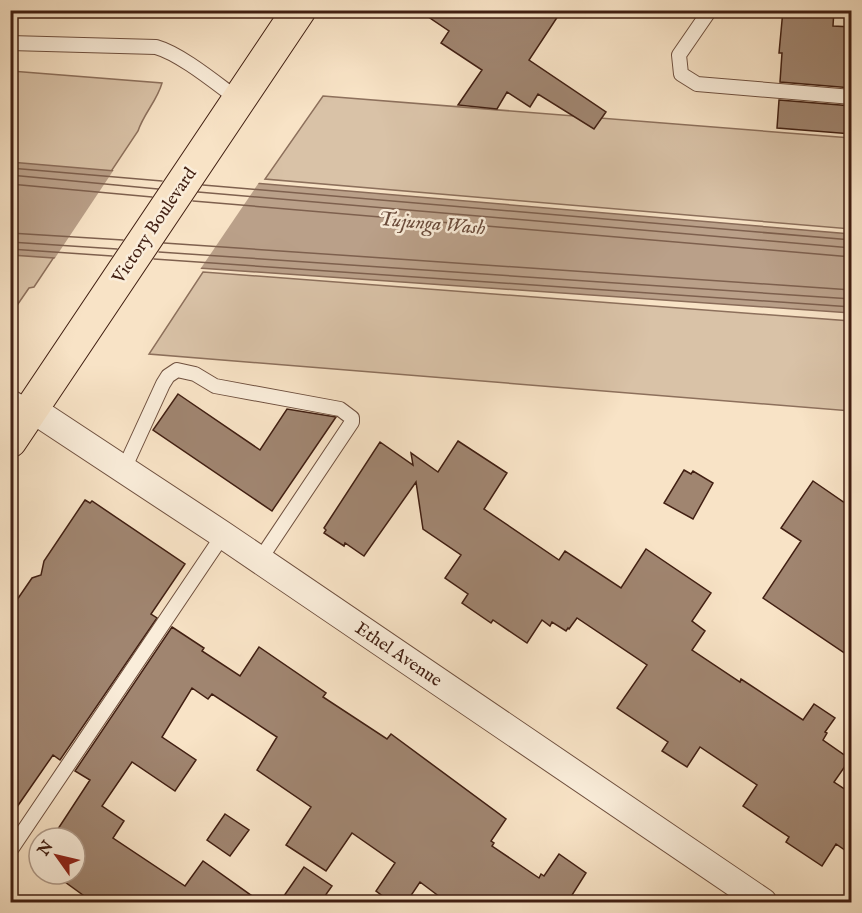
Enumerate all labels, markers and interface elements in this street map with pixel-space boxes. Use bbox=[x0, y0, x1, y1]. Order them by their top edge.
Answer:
street label: Victory Boulevard bbox=[107, 163, 203, 289]
water label: Tujunga Wash bbox=[377, 207, 487, 242]
street label: Ethel Avenue bbox=[350, 617, 446, 693]
north arrow bbox=[27, 826, 87, 886]
text: N bbox=[34, 837, 58, 861]

